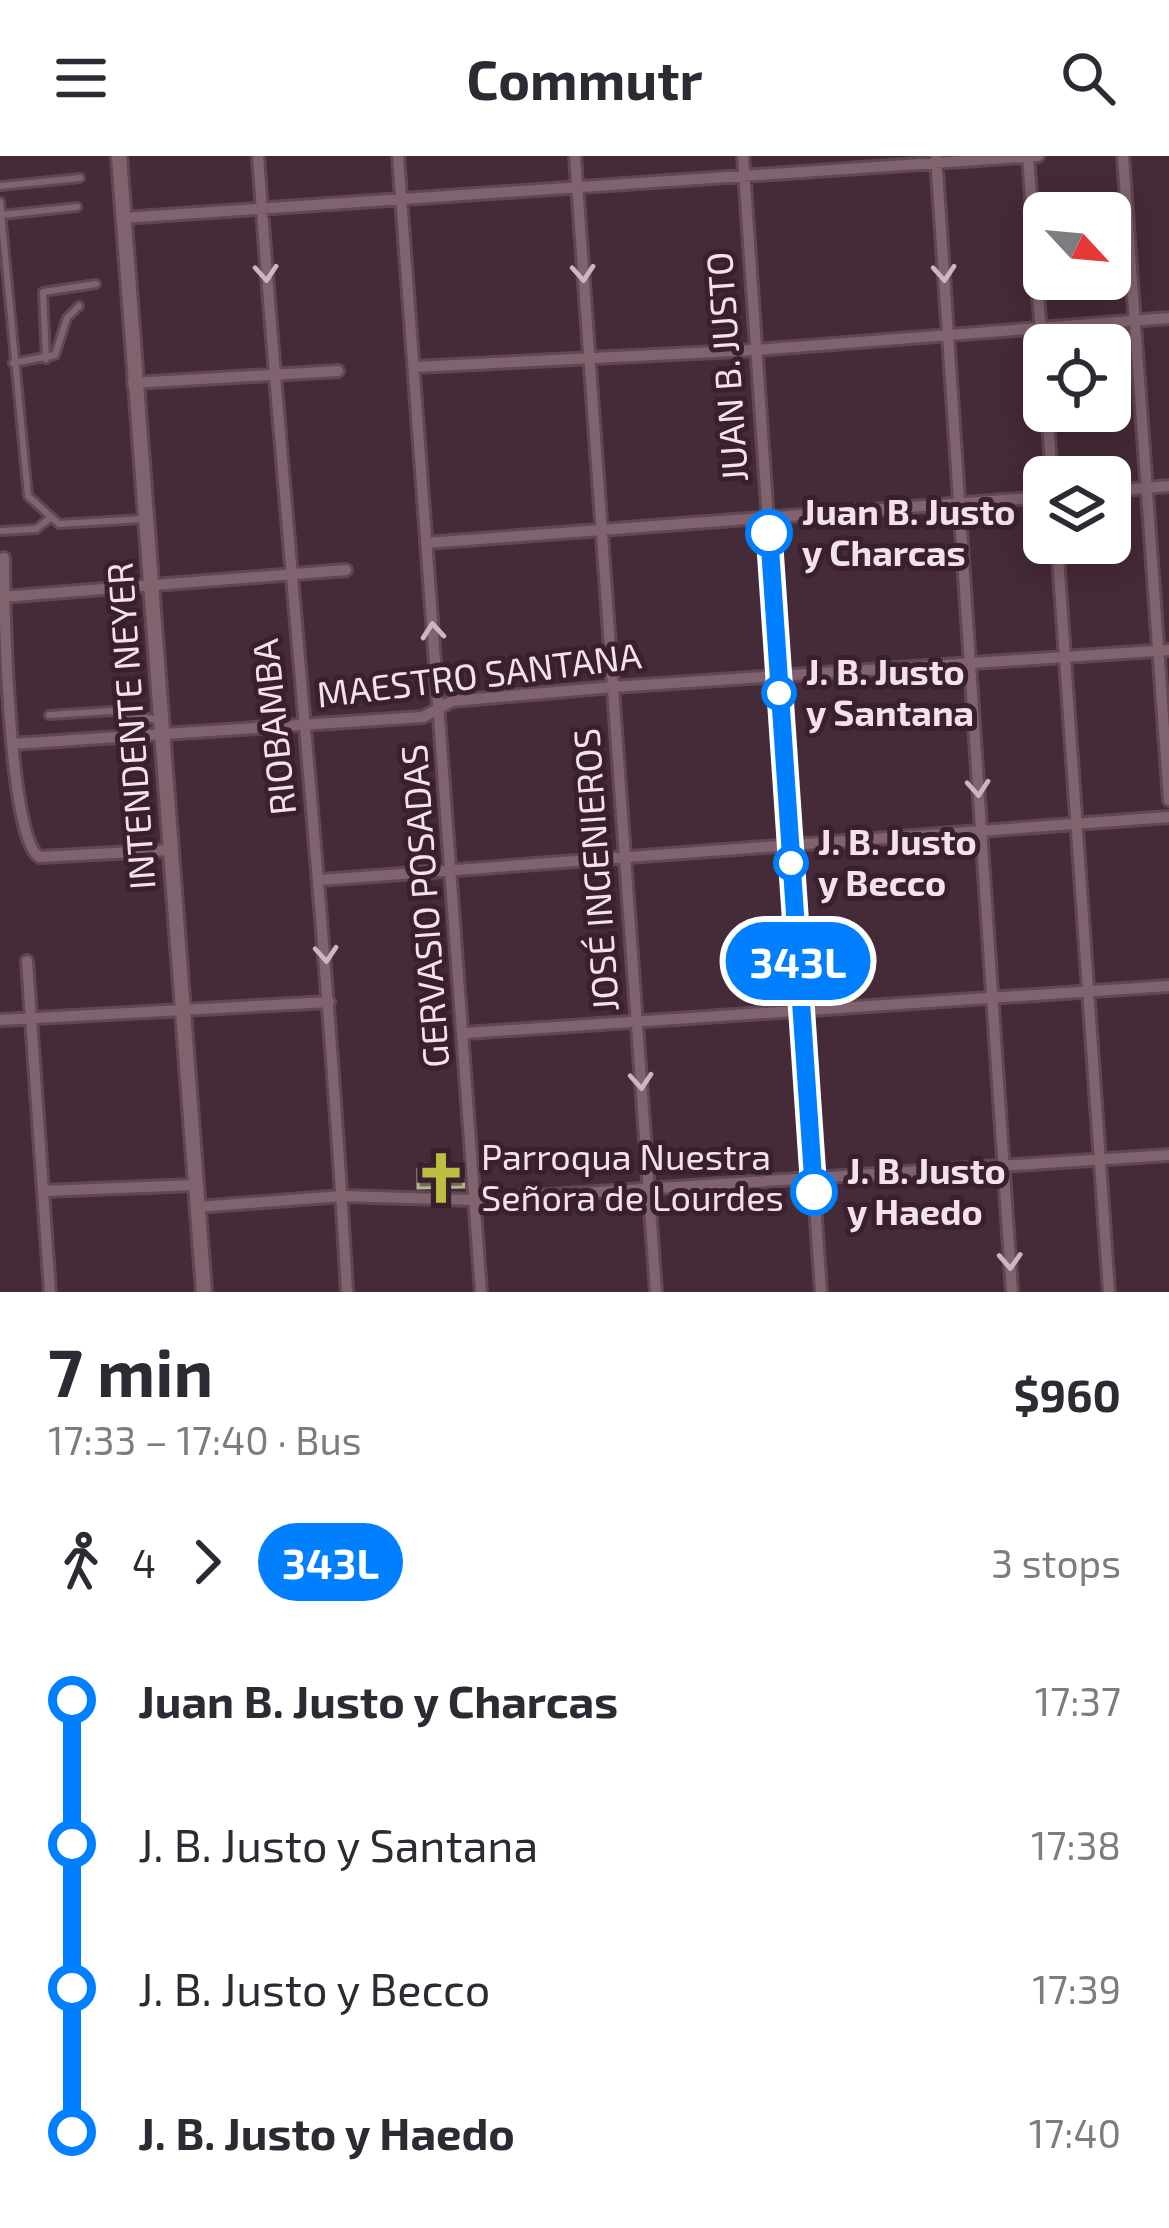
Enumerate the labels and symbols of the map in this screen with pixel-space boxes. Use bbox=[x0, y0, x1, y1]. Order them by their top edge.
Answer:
north arrow bbox=[1023, 192, 1131, 300]
street label: JUAN B. JUSTO bbox=[696, 251, 755, 484]
one-way arrow bbox=[253, 264, 279, 283]
one-way arrow bbox=[570, 264, 596, 283]
one-way arrow bbox=[931, 264, 957, 283]
place label: Juan B. Justo y Charcas bbox=[802, 489, 1015, 574]
marker: Juan B. Justo y Charcas bbox=[747, 511, 791, 555]
street label: INTENDENTE NEYER bbox=[97, 561, 162, 891]
one-way arrow bbox=[421, 621, 446, 640]
street label: MAESTRO SANTANA bbox=[314, 632, 644, 715]
street label: RIOBAMBA bbox=[242, 636, 303, 817]
place label: J. B. Justo y Santana bbox=[806, 649, 974, 734]
marker: J. B. Justo y Santana bbox=[763, 677, 795, 709]
street label: JOSÉ INGENIEROS bbox=[563, 727, 626, 1013]
street label: GERVASIO POSADAS bbox=[391, 743, 456, 1069]
one-way arrow bbox=[965, 779, 991, 798]
place label: J. B. Justo y Becco bbox=[818, 819, 977, 904]
marker: J. B. Justo y Becco bbox=[775, 847, 807, 879]
line badge: 343L bbox=[714, 922, 882, 1000]
one-way arrow bbox=[312, 945, 338, 964]
one-way arrow bbox=[627, 1072, 653, 1091]
place label: Parroqua Nuestra Señora de Lourdes bbox=[481, 1134, 784, 1218]
place label: J. B. Justo y Haedo bbox=[847, 1148, 1006, 1233]
church icon: Parroqua Nuestra Señora de Lourdes bbox=[412, 1149, 470, 1207]
marker: J. B. Justo y Haedo bbox=[792, 1170, 836, 1214]
one-way arrow bbox=[997, 1252, 1023, 1270]

